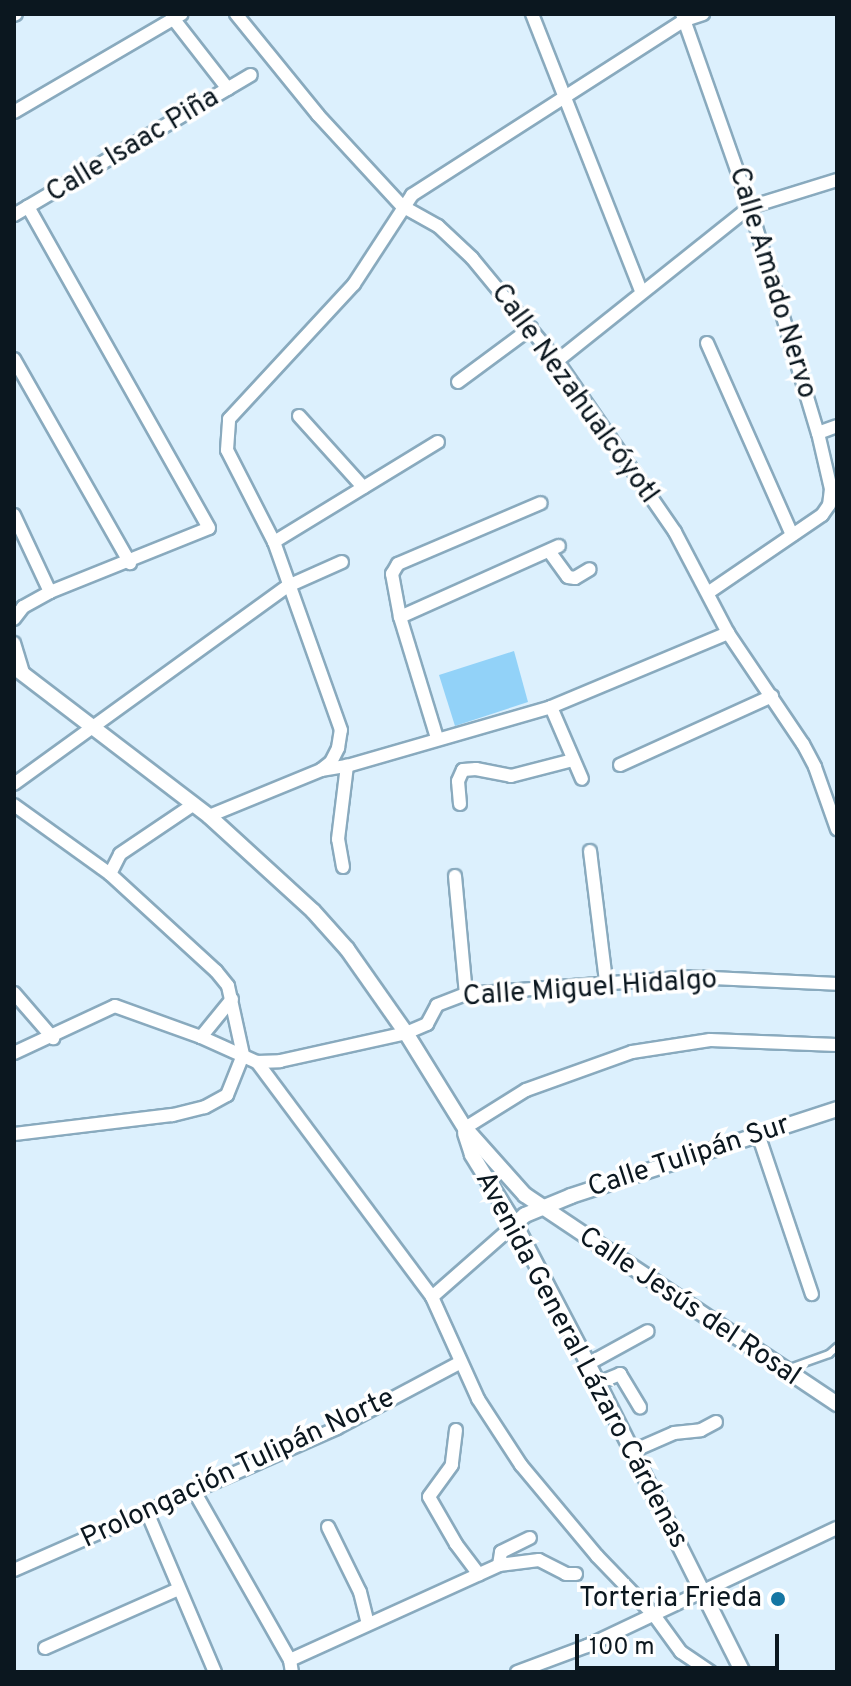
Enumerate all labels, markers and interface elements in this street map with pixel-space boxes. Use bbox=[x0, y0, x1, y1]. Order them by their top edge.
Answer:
street label: Calle Isaac Piña bbox=[41, 81, 225, 211]
street label: Calle Amado Nervo bbox=[721, 163, 823, 403]
street label: Calle Nezahualcóyotl bbox=[483, 277, 665, 511]
street label: Calle Miguel Hidalgo bbox=[462, 963, 718, 1015]
street label: Calle Tulipán Sur bbox=[583, 1108, 795, 1206]
street label: Avenida General Lázaro Cárdenas bbox=[467, 1166, 695, 1554]
street label: Calle Jesús del Rosal bbox=[572, 1220, 806, 1394]
street label: Prolongación Tulipán Norte bbox=[75, 1381, 401, 1557]
place label: Torteria Frieda bbox=[579, 1582, 762, 1616]
marker: Torteria Frieda bbox=[769, 1590, 787, 1608]
scale bar bbox=[579, 1618, 783, 1668]
text: 100 m bbox=[589, 1633, 655, 1663]

